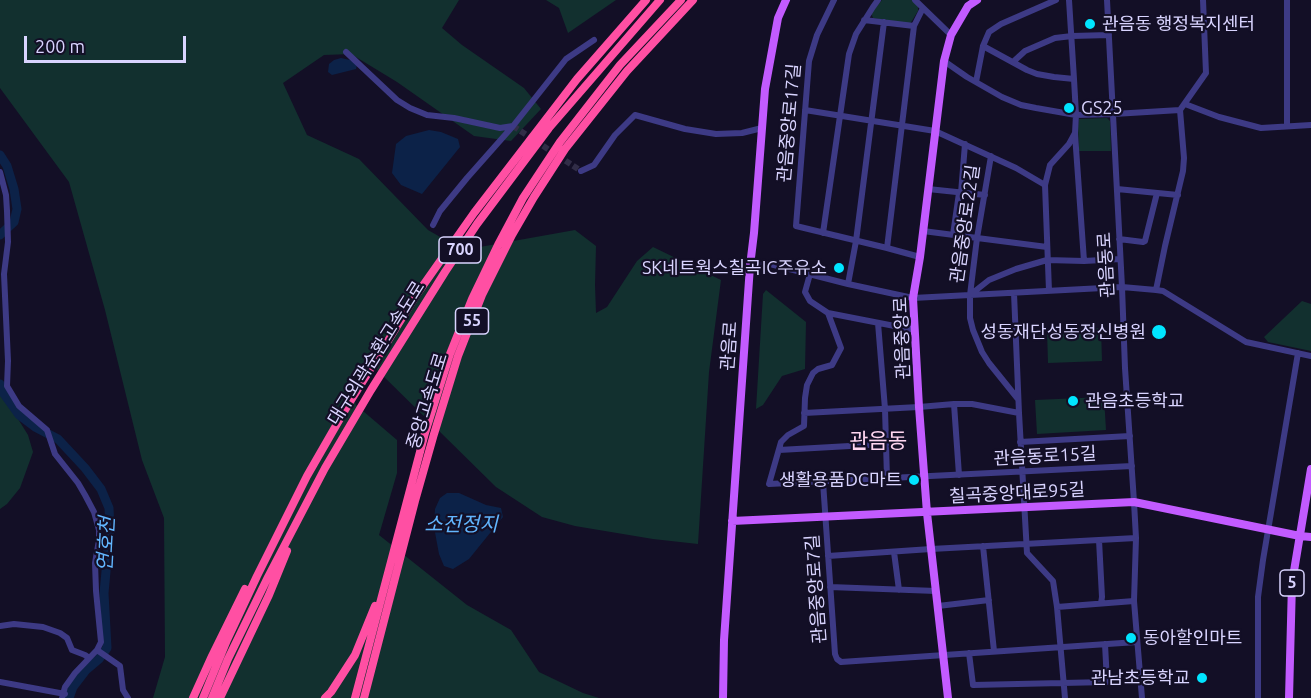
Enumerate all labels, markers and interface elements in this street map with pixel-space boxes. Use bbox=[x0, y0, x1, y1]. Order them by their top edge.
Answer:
place label: 관음동 행정복지센터 bbox=[1102, 13, 1255, 35]
marker: 관음동 행정복지센터 bbox=[1083, 17, 1097, 31]
scale bar bbox=[27, 24, 189, 62]
text: 200 m bbox=[35, 36, 85, 56]
street label: 관음중앙로17길 bbox=[773, 62, 805, 184]
place label: GS25 bbox=[1081, 97, 1123, 119]
marker: GS25 bbox=[1062, 101, 1076, 115]
street label: 관음중앙로22길 bbox=[946, 163, 984, 285]
street label: 관음동로 bbox=[1093, 231, 1119, 299]
road number: 700 bbox=[439, 237, 481, 263]
place label: SK네트웍스칠곡IC주유소 bbox=[642, 257, 827, 279]
marker: SK네트웍스칠곡IC주유소 bbox=[832, 261, 846, 275]
street label: 대구외곽순환고속도로 bbox=[323, 277, 429, 429]
street label: 관음중앙로 bbox=[890, 296, 914, 380]
road number: 55 bbox=[456, 308, 488, 334]
street label: 관음로 bbox=[716, 320, 742, 372]
place label: 성동재단성동정신병원 bbox=[980, 321, 1146, 343]
marker: 성동재단성동정신병원 bbox=[1150, 323, 1168, 341]
street label: 중앙고속도로 bbox=[402, 350, 452, 452]
place label: 관음초등학교 bbox=[1085, 390, 1184, 412]
marker: 관음초등학교 bbox=[1066, 394, 1080, 408]
district label: 관음동 bbox=[849, 428, 907, 454]
street label: 관음동로15길 bbox=[993, 443, 1097, 469]
place label: 생활용품DC마트 bbox=[779, 469, 902, 491]
marker: 생활용품DC마트 bbox=[907, 473, 921, 487]
street label: 칠곡중앙대로95길 bbox=[948, 479, 1086, 507]
water label: 소전정지 bbox=[424, 512, 498, 536]
water label: 연호천 bbox=[93, 516, 119, 572]
street label: 관음중앙로7길 bbox=[801, 534, 831, 644]
road number: 5 bbox=[1280, 570, 1304, 596]
place label: 동아할인마트 bbox=[1143, 627, 1242, 649]
marker: 동아할인마트 bbox=[1124, 631, 1138, 645]
place label: 관남초등학교 bbox=[1091, 667, 1190, 689]
marker: 관남초등학교 bbox=[1195, 671, 1209, 685]

